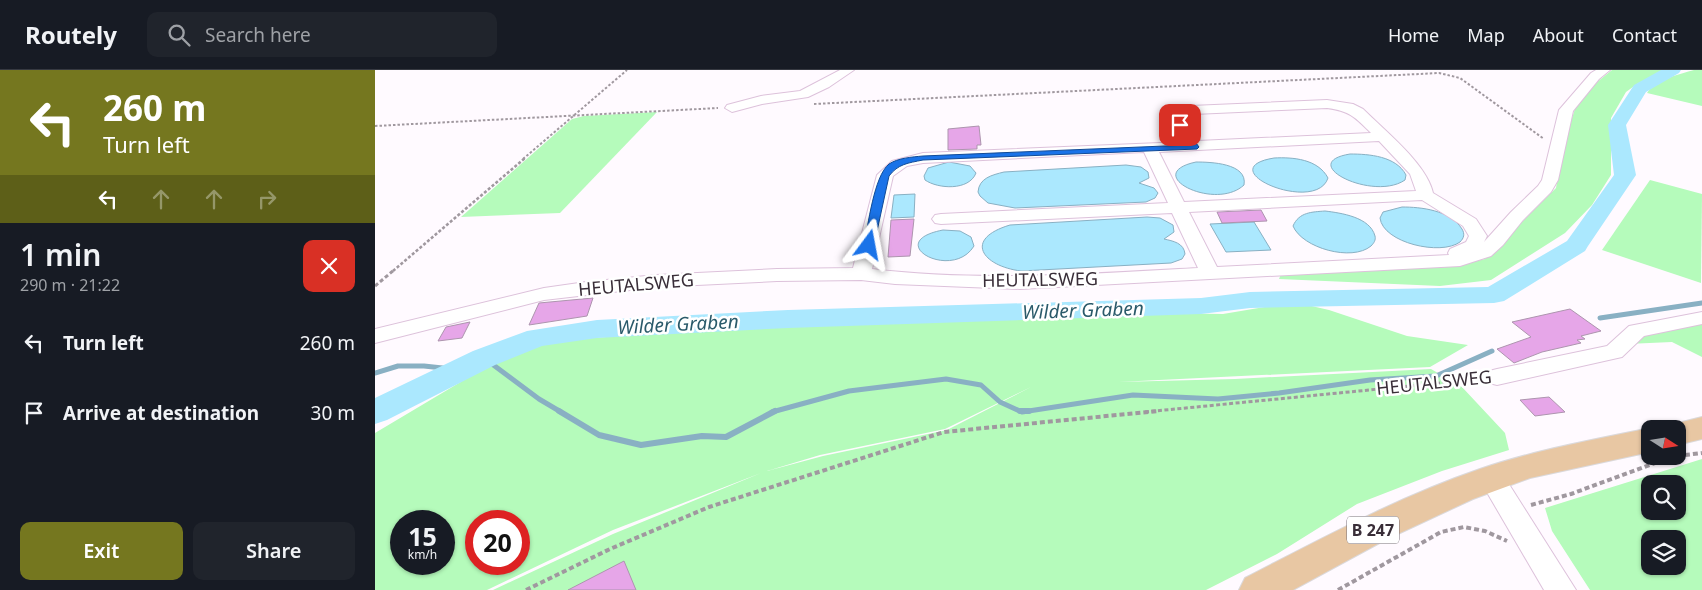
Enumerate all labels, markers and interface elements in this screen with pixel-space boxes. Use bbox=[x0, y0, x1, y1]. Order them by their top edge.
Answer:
search box bbox=[147, 12, 497, 57]
text: Routely bbox=[25, 18, 117, 51]
icon: search bbox=[165, 21, 193, 49]
text: Search here bbox=[205, 22, 311, 48]
text: Home bbox=[1388, 23, 1439, 47]
text: Map bbox=[1467, 23, 1505, 47]
text: About bbox=[1533, 23, 1584, 47]
text: Contact bbox=[1612, 23, 1677, 47]
text: 260 m bbox=[103, 84, 206, 131]
icon: left bbox=[20, 90, 85, 155]
pin bbox=[1159, 104, 1201, 146]
icon: arrive bbox=[1166, 111, 1194, 139]
text: Turn left bbox=[103, 129, 190, 159]
icon: left bbox=[94, 185, 122, 213]
icon: ahead bbox=[147, 185, 175, 213]
icon: ahead bbox=[200, 185, 228, 213]
icon: right bbox=[253, 185, 281, 213]
position arrow bbox=[842, 218, 894, 270]
text: 1 min bbox=[20, 234, 101, 275]
button: close bbox=[303, 240, 355, 292]
street label: HEUTALSWEG bbox=[982, 266, 1098, 292]
street label: HEUTALSWEG bbox=[577, 267, 695, 301]
text: 290 m · 21:22 bbox=[20, 274, 120, 296]
water label: Wilder Graben bbox=[1022, 295, 1144, 325]
water label: Wilder Graben bbox=[617, 308, 739, 340]
icon: left bbox=[20, 329, 48, 357]
text: Turn left bbox=[63, 330, 144, 356]
text: 260 m bbox=[300, 330, 355, 356]
street label: HEUTALSWEG bbox=[1375, 364, 1493, 400]
icon: arrive bbox=[20, 399, 48, 427]
text: Arrive at destination bbox=[63, 400, 259, 426]
text: 30 m bbox=[311, 400, 355, 426]
north arrow bbox=[1641, 420, 1686, 465]
map controls bbox=[1641, 420, 1686, 575]
button: search bbox=[1641, 475, 1686, 520]
speed limit sign: 20 bbox=[465, 510, 530, 575]
road number: B 247 bbox=[1347, 516, 1399, 544]
text: 15 bbox=[408, 519, 437, 553]
button: Exit bbox=[20, 522, 183, 580]
button: Share bbox=[193, 522, 355, 580]
button: layers bbox=[1641, 530, 1686, 575]
text: km/h bbox=[408, 546, 437, 563]

